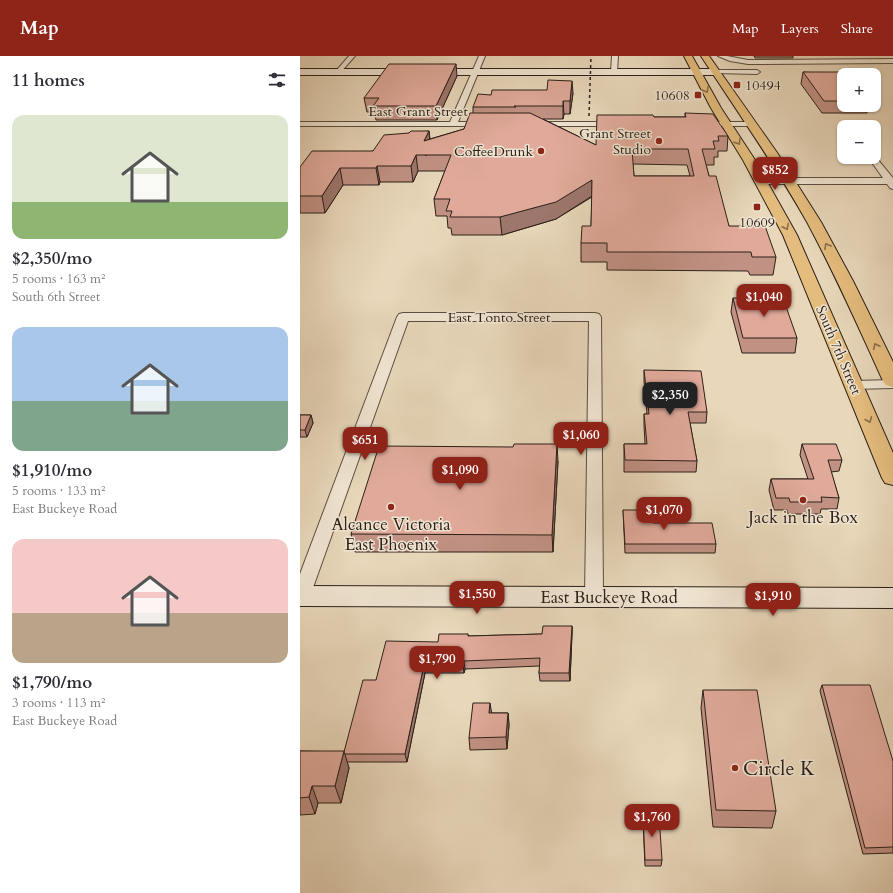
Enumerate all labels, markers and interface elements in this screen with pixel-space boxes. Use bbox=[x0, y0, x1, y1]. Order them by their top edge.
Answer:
text: Map bbox=[20, 15, 59, 41]
text: Map bbox=[732, 19, 759, 38]
text: Layers bbox=[781, 19, 819, 38]
text: Share bbox=[841, 19, 873, 38]
map controls bbox=[837, 68, 881, 164]
button: + bbox=[837, 68, 881, 112]
text: 11 homes bbox=[12, 69, 85, 92]
icon: filters bbox=[266, 69, 288, 91]
place label: 10494 bbox=[745, 76, 781, 95]
marker: 10494 bbox=[732, 80, 742, 90]
place label: 10608 bbox=[654, 86, 690, 105]
one-way arrow bbox=[702, 86, 709, 93]
marker: 10608 bbox=[693, 90, 703, 100]
street label: East Grant Street bbox=[368, 102, 468, 121]
button: − bbox=[837, 120, 881, 164]
place label: Grant Street Studio bbox=[579, 124, 652, 159]
marker: Grant Street Studio bbox=[654, 136, 664, 146]
one-way arrow bbox=[733, 138, 740, 145]
icon: home bbox=[114, 141, 186, 213]
place label: CoffeeDrunk bbox=[454, 142, 534, 161]
marker: CoffeeDrunk bbox=[536, 146, 546, 156]
pin: $852 bbox=[751, 157, 799, 191]
text: $852 bbox=[762, 161, 788, 179]
marker: 10609 bbox=[752, 202, 762, 212]
place label: 10609 bbox=[739, 213, 775, 232]
one-way arrow bbox=[781, 223, 789, 230]
one-way arrow bbox=[824, 243, 832, 250]
text: $2,350/mo bbox=[12, 247, 92, 270]
text: 5 rooms · 163 m² bbox=[12, 270, 105, 288]
pin: $1,040 bbox=[731, 284, 797, 318]
text: South 6th Street bbox=[12, 288, 100, 306]
text: $1,040 bbox=[745, 288, 783, 306]
street label: South 7th Street bbox=[811, 303, 866, 398]
street label: East Tonto Street bbox=[448, 308, 551, 327]
one-way arrow bbox=[873, 343, 881, 350]
icon: home bbox=[114, 353, 186, 425]
pin: $2,350 bbox=[637, 382, 703, 416]
text: $2,350 bbox=[651, 386, 689, 404]
one-way arrow bbox=[864, 417, 872, 424]
pin: $1,060 bbox=[548, 422, 614, 456]
text: $1,060 bbox=[562, 426, 600, 444]
pin: $651 bbox=[341, 427, 389, 461]
text: $651 bbox=[352, 431, 378, 449]
pin: $1,090 bbox=[427, 457, 493, 491]
text: $1,910/mo bbox=[12, 459, 92, 482]
text: $1,090 bbox=[441, 461, 479, 479]
text: 5 rooms · 133 m² bbox=[12, 482, 105, 500]
marker: Jack in the Box bbox=[798, 495, 808, 505]
pin: $1,070 bbox=[631, 497, 697, 531]
text: East Buckeye Road bbox=[12, 500, 117, 518]
text: $1,070 bbox=[645, 501, 683, 519]
marker: Alcance Victoria East Phoenix bbox=[386, 502, 396, 512]
place label: Jack in the Box bbox=[745, 506, 858, 529]
place label: Alcance Victoria East Phoenix bbox=[331, 513, 451, 556]
icon: home bbox=[114, 565, 186, 637]
pin: $1,550 bbox=[444, 581, 510, 615]
pin: $1,910 bbox=[740, 583, 806, 617]
text: $1,550 bbox=[458, 585, 496, 603]
street label: East Buckeye Road bbox=[540, 586, 678, 609]
text: $1,910 bbox=[754, 587, 792, 605]
pin: $1,790 bbox=[404, 646, 470, 680]
text: $1,790 bbox=[418, 650, 456, 668]
text: $1,790/mo bbox=[12, 671, 92, 694]
text: 3 rooms · 113 m² bbox=[12, 694, 105, 712]
text: East Buckeye Road bbox=[12, 712, 117, 730]
place label: Circle K bbox=[743, 755, 815, 782]
marker: Circle K bbox=[730, 763, 740, 773]
pin: $1,760 bbox=[619, 804, 685, 838]
text: $1,760 bbox=[633, 808, 671, 826]

